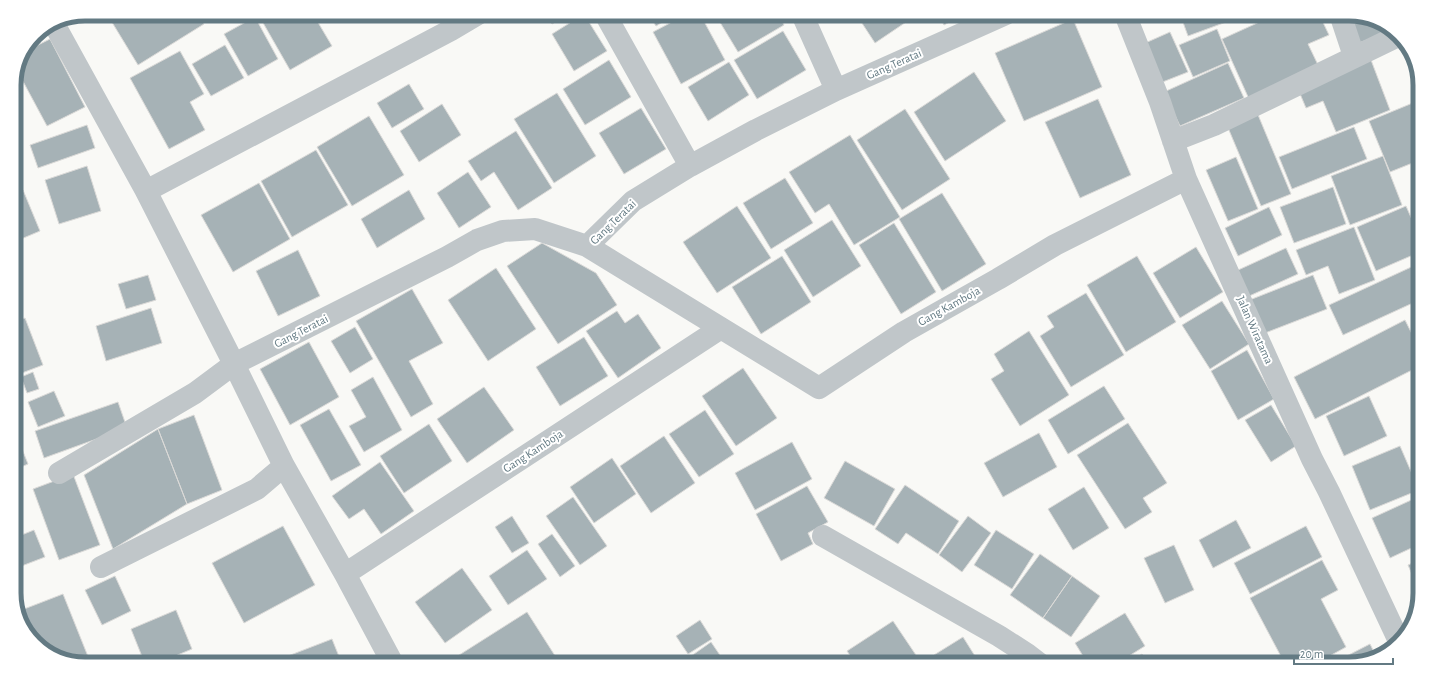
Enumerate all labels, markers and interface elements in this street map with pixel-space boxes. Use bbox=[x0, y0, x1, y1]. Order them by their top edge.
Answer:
street label: Gang Teratai bbox=[865, 47, 923, 81]
street label: Gang Teratai bbox=[588, 197, 638, 247]
street label: Gang Kamboja bbox=[916, 284, 983, 329]
street label: Jalan Wiratama bbox=[1235, 294, 1275, 366]
street label: Gang Teratai bbox=[272, 312, 330, 350]
street label: Gang Kamboja bbox=[501, 427, 566, 476]
scale bar bbox=[1294, 640, 1393, 666]
text: 20 m bbox=[1300, 648, 1323, 660]

